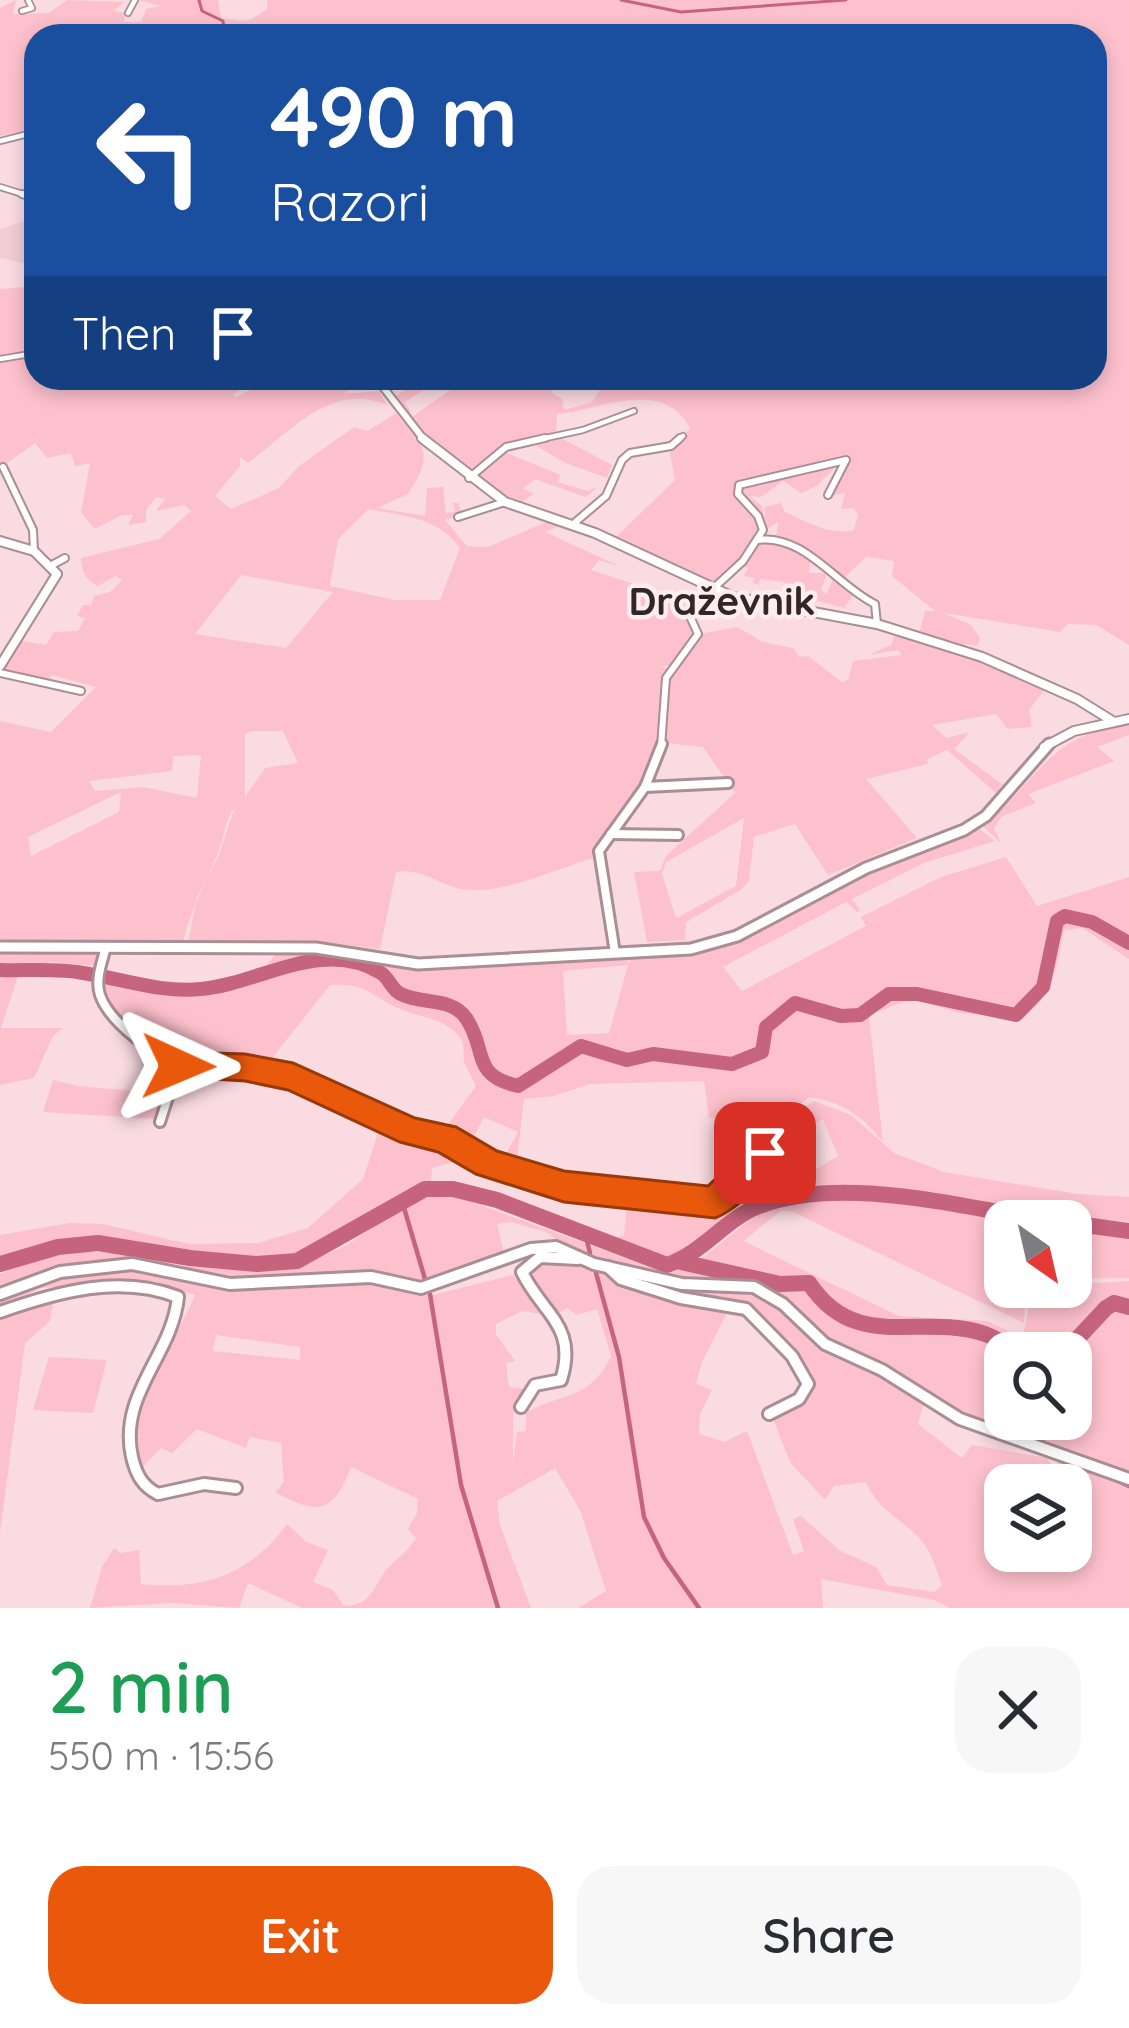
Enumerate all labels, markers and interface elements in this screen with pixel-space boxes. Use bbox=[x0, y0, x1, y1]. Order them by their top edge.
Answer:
text: 490 m bbox=[270, 63, 518, 168]
icon: left bbox=[72, 72, 228, 228]
text: Razori bbox=[270, 167, 429, 235]
icon: arrive bbox=[200, 300, 266, 366]
text: Then bbox=[72, 305, 176, 361]
district label: Draževnik bbox=[628, 576, 816, 625]
position arrow bbox=[115, 1003, 241, 1129]
pin bbox=[714, 1102, 816, 1204]
icon: arrive bbox=[732, 1120, 798, 1186]
north arrow bbox=[984, 1200, 1092, 1308]
map controls bbox=[984, 1200, 1092, 1572]
button: search bbox=[984, 1332, 1092, 1440]
button: layers bbox=[984, 1464, 1092, 1572]
text: 2 min bbox=[48, 1641, 234, 1731]
button: close bbox=[955, 1647, 1081, 1773]
text: 550 m · 15:56 bbox=[48, 1731, 274, 1780]
button: Exit bbox=[48, 1866, 553, 2004]
button: Share bbox=[577, 1866, 1081, 2004]

